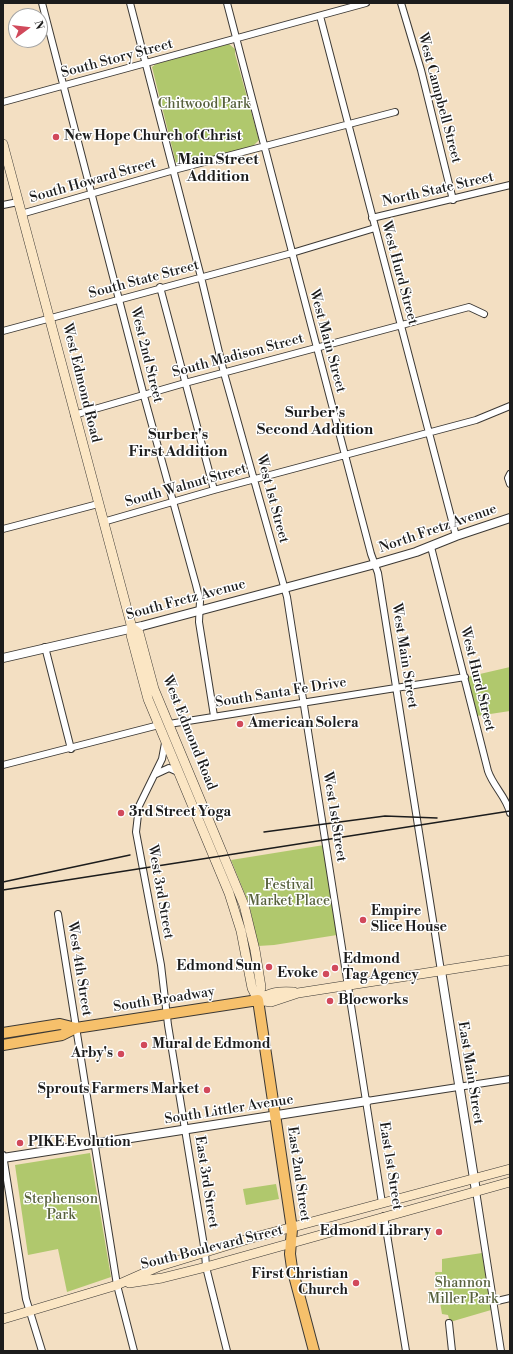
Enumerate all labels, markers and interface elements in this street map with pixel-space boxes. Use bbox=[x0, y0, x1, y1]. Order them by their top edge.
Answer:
north arrow bbox=[8, 8, 48, 48]
text: N bbox=[31, 19, 47, 31]
street label: West Campbell Street bbox=[414, 31, 464, 165]
street label: South Story Street bbox=[59, 36, 175, 82]
park label: Chitwood Park bbox=[158, 97, 250, 113]
place label: New Hope Church of Christ bbox=[64, 129, 242, 145]
marker: New Hope Church of Christ bbox=[51, 132, 61, 142]
district label: Main Street Addition bbox=[177, 151, 259, 186]
street label: South Howard Street bbox=[28, 155, 158, 207]
street label: North State Street bbox=[381, 169, 495, 211]
street label: West Hurd Street bbox=[377, 219, 421, 327]
street label: South State Street bbox=[87, 257, 201, 303]
street label: West Main Street bbox=[305, 287, 349, 395]
street label: West 2nd Street bbox=[126, 305, 166, 405]
street label: West Edmond Road bbox=[58, 322, 104, 444]
street label: South Madison Street bbox=[170, 330, 306, 382]
district label: Surber's Second Addition bbox=[257, 404, 373, 439]
district label: Surber's First Addition bbox=[128, 426, 228, 461]
street label: West 1st Street bbox=[252, 453, 292, 545]
street label: South Walnut Street bbox=[123, 461, 249, 511]
street label: North Fretz Avenue bbox=[377, 501, 499, 557]
street label: South Fretz Avenue bbox=[124, 576, 248, 624]
street label: West Main Street bbox=[387, 602, 421, 710]
street label: West Hurd Street bbox=[456, 625, 498, 733]
street label: West Edmond Road bbox=[158, 673, 220, 793]
street label: South Santa Fe Drive bbox=[214, 674, 348, 712]
place label: American Solera bbox=[248, 716, 359, 732]
marker: American Solera bbox=[235, 719, 245, 729]
street label: West 1st Street bbox=[319, 771, 349, 863]
place label: 3rd Street Yoga bbox=[129, 805, 231, 821]
marker: 3rd Street Yoga bbox=[116, 808, 126, 818]
street label: West 3rd Street bbox=[143, 844, 177, 940]
park label: Festival Market Place bbox=[248, 878, 330, 910]
place label: Empire Slice House bbox=[371, 904, 447, 936]
marker: Empire Slice House bbox=[358, 915, 368, 925]
street label: West 4th Street bbox=[63, 920, 95, 1018]
place label: Edmond Tag Agency bbox=[343, 952, 419, 984]
place label: Edmond Sun bbox=[177, 959, 261, 975]
marker: Edmond Sun bbox=[264, 962, 274, 972]
marker: Edmond Tag Agency bbox=[330, 963, 340, 973]
place label: Evoke bbox=[277, 966, 318, 982]
marker: Evoke bbox=[321, 969, 331, 979]
street label: South Broadway bbox=[112, 984, 216, 1016]
place label: Blocworks bbox=[338, 993, 408, 1009]
marker: Blocworks bbox=[325, 996, 335, 1006]
street label: East Main Street bbox=[454, 1020, 486, 1126]
place label: Mural de Edmond bbox=[152, 1037, 271, 1053]
marker: Mural de Edmond bbox=[139, 1040, 149, 1050]
place label: Arby's bbox=[71, 1046, 113, 1062]
marker: Arby's bbox=[116, 1049, 126, 1059]
place label: Sprouts Farmers Market bbox=[38, 1082, 199, 1098]
marker: Sprouts Farmers Market bbox=[202, 1085, 212, 1095]
street label: South Littler Avenue bbox=[163, 1092, 295, 1128]
street label: East 1st Street bbox=[375, 1121, 405, 1211]
street label: East 2nd Street bbox=[283, 1125, 313, 1223]
place label: PIKE Evolution bbox=[28, 1135, 131, 1151]
street label: East 3rd Street bbox=[190, 1135, 222, 1229]
marker: PIKE Evolution bbox=[15, 1138, 25, 1148]
park label: Stephenson Park bbox=[24, 1192, 98, 1224]
street label: South Boulevard Street bbox=[139, 1222, 285, 1274]
place label: Edmond Library bbox=[320, 1224, 431, 1240]
marker: Edmond Library bbox=[434, 1227, 444, 1237]
place label: First Christian Church bbox=[251, 1267, 348, 1300]
park label: Shannon Miller Park bbox=[428, 1276, 498, 1308]
marker: First Christian Church bbox=[351, 1278, 361, 1288]

